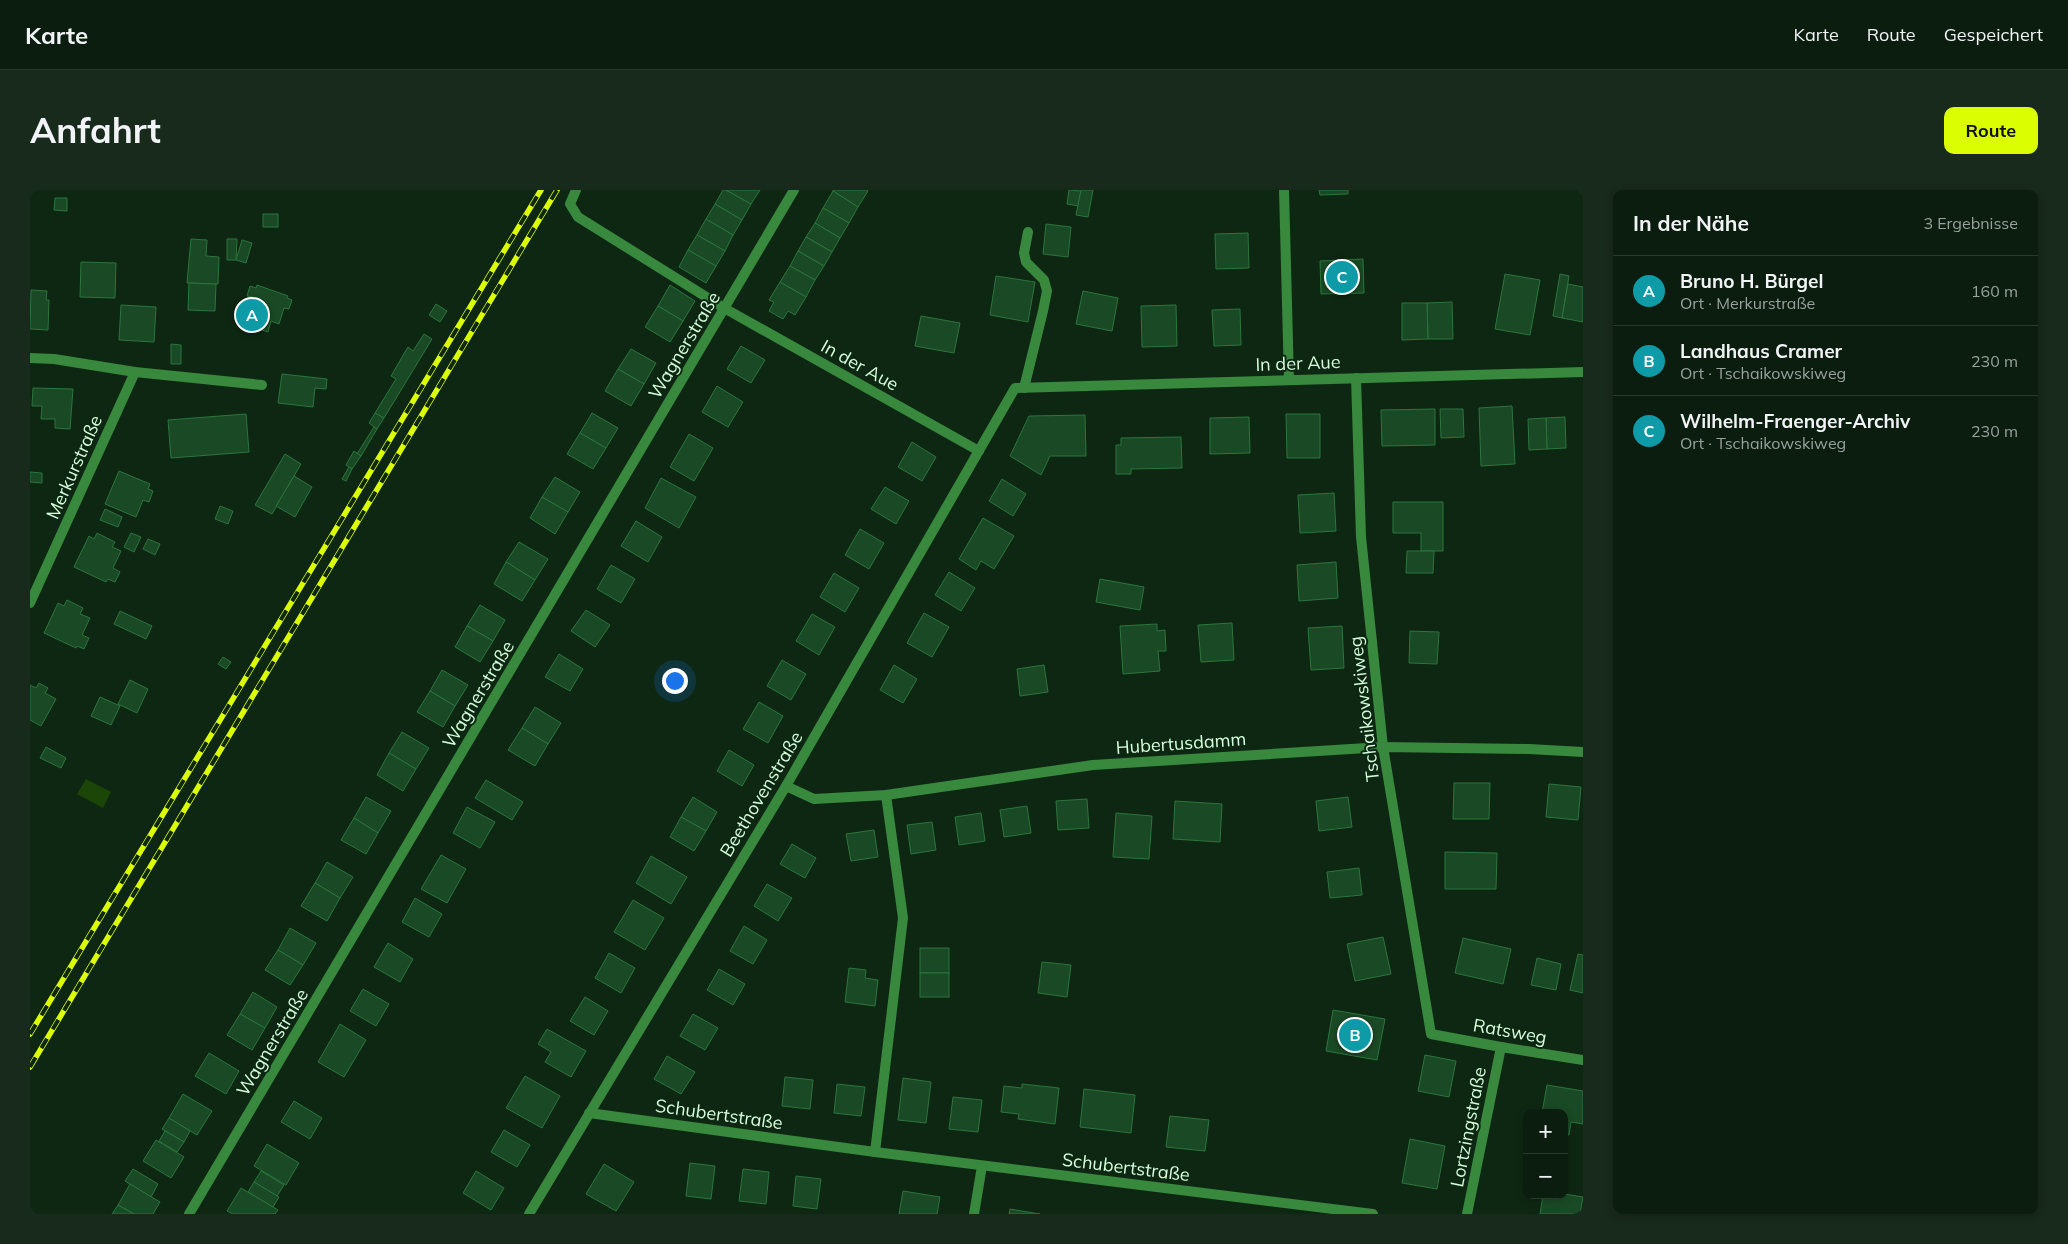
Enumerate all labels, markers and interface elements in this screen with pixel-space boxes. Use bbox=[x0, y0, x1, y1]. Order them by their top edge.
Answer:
text: Karte bbox=[25, 20, 88, 50]
text: Karte bbox=[1794, 23, 1839, 46]
text: Route bbox=[1867, 23, 1916, 46]
text: Gespeichert bbox=[1944, 23, 2043, 46]
button: Route bbox=[1944, 107, 2038, 154]
text: Anfahrt bbox=[30, 108, 161, 152]
text: In der Nähe bbox=[1633, 210, 1749, 236]
text: 3 Ergebnisse bbox=[1923, 213, 2018, 233]
pin: C bbox=[1326, 258, 1358, 296]
text: Bruno H. Bürgel bbox=[1680, 269, 1823, 293]
text: A bbox=[1643, 281, 1655, 301]
text: 160 m bbox=[1971, 281, 2018, 301]
street label: Wagnerstraße bbox=[643, 287, 725, 403]
text: Ort · Merkurstraße bbox=[1680, 293, 1815, 313]
pin: A bbox=[236, 296, 268, 334]
street label: In der Aue bbox=[817, 334, 903, 396]
text: Landhaus Cramer bbox=[1680, 339, 1842, 363]
street label: In der Aue bbox=[1255, 350, 1341, 376]
text: B bbox=[1643, 351, 1655, 371]
text: 230 m bbox=[1971, 351, 2018, 371]
text: Ort · Tschaikowskiweg bbox=[1680, 363, 1846, 383]
text: Wilhelm-Fraenger-Archiv bbox=[1680, 409, 1910, 433]
street label: Merkurstraße bbox=[41, 411, 107, 523]
text: C bbox=[1644, 421, 1654, 441]
text: 230 m bbox=[1971, 421, 2018, 441]
text: Ort · Tschaikowskiweg bbox=[1680, 433, 1846, 453]
street label: Tschaikowskiweg bbox=[1344, 635, 1384, 783]
street label: Wagnerstraße bbox=[437, 636, 519, 752]
your location bbox=[662, 668, 688, 694]
street label: Beethovenstraße bbox=[715, 727, 807, 861]
street label: Hubertusdamm bbox=[1115, 727, 1247, 759]
street label: Wagnerstraße bbox=[231, 984, 313, 1100]
street label: Ratsweg bbox=[1471, 1013, 1549, 1049]
pin: B bbox=[1339, 1016, 1371, 1054]
street label: Lortzingstraße bbox=[1445, 1065, 1491, 1189]
street label: Schubertstraße bbox=[654, 1094, 784, 1134]
map controls bbox=[1523, 1109, 1568, 1199]
button: + bbox=[1523, 1109, 1568, 1154]
street label: Schubertstraße bbox=[1061, 1148, 1191, 1186]
button: − bbox=[1523, 1154, 1568, 1199]

